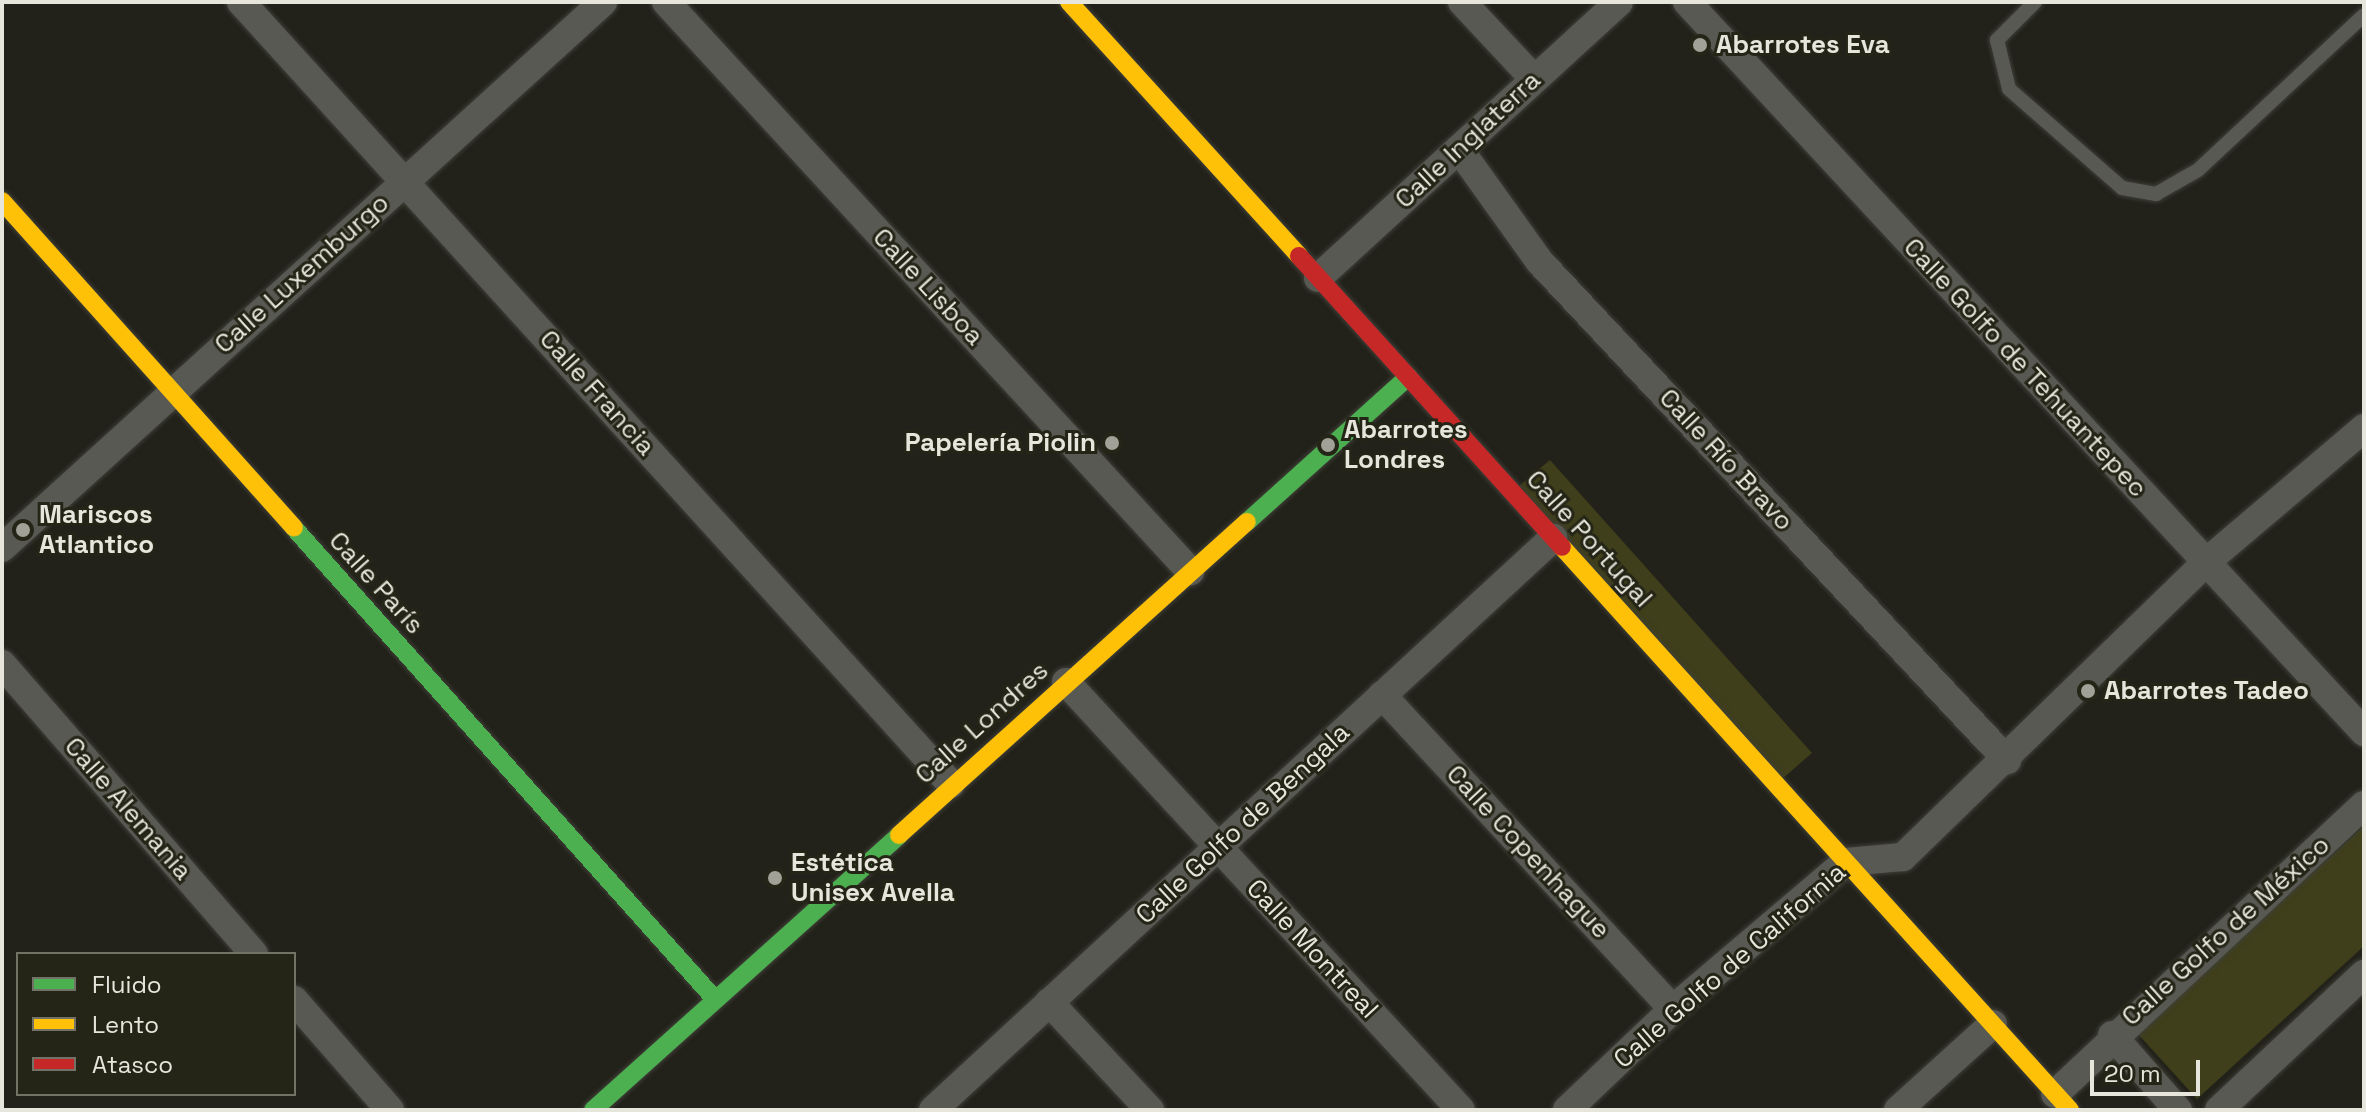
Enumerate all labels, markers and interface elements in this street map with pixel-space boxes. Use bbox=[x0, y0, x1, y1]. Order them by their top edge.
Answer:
place label: Abarrotes Eva bbox=[1716, 29, 1890, 61]
marker: Abarrotes Eva bbox=[1691, 36, 1709, 54]
street label: Calle Inglaterra bbox=[1389, 65, 1547, 215]
street label: Calle Luxemburgo bbox=[209, 188, 395, 360]
street label: Calle Lisboa bbox=[866, 222, 990, 352]
street label: Calle Golfo de Tehuantepec bbox=[1897, 232, 2153, 504]
street label: Calle Francia bbox=[533, 324, 661, 462]
street label: Calle Río Bravo bbox=[1652, 383, 1800, 537]
place label: Abarrotes Londres bbox=[1344, 414, 1468, 476]
place label: Papelería Piolin bbox=[905, 427, 1096, 459]
marker: Papelería Piolin bbox=[1103, 434, 1121, 452]
marker: Abarrotes Londres bbox=[1319, 436, 1337, 454]
street label: Calle Portugal bbox=[1519, 464, 1659, 614]
place label: Mariscos Atlantico bbox=[39, 499, 154, 560]
marker: Mariscos Atlantico bbox=[14, 521, 32, 539]
street label: Calle París bbox=[322, 526, 430, 640]
street label: Calle Londres bbox=[909, 655, 1055, 791]
place label: Abarrotes Tadeo bbox=[2104, 675, 2310, 707]
marker: Abarrotes Tadeo bbox=[2079, 682, 2097, 700]
street label: Calle Golfo de Bengala bbox=[1130, 717, 1356, 931]
street label: Calle Alemania bbox=[57, 731, 199, 887]
street label: Calle Copenhague bbox=[1440, 759, 1616, 945]
street label: Calle Golfo de México bbox=[2116, 829, 2336, 1033]
place label: Estética Unisex Avella bbox=[791, 847, 955, 908]
street label: Calle Golfo de California bbox=[1608, 857, 1852, 1075]
marker: Estética Unisex Avella bbox=[766, 869, 784, 887]
street label: Calle Montreal bbox=[1240, 873, 1384, 1025]
legend bbox=[16, 952, 296, 1096]
text: Fluido bbox=[92, 969, 162, 1000]
text: Lento bbox=[92, 1009, 159, 1040]
scale bar bbox=[2094, 1044, 2204, 1094]
text: Atasco bbox=[92, 1049, 173, 1080]
text: 20 m bbox=[2104, 1058, 2161, 1089]

